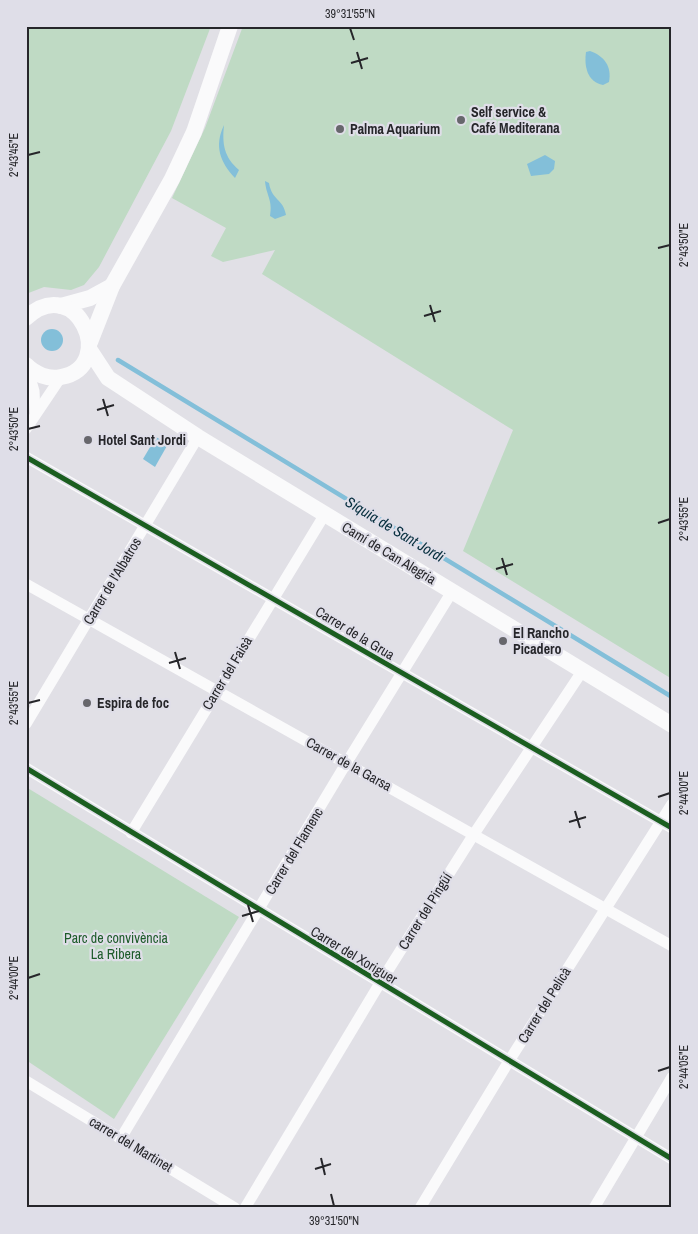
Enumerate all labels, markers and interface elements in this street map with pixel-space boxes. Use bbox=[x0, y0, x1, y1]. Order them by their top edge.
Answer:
text: 39°31'55"N bbox=[325, 6, 375, 22]
place label: Self service & Café Mediterana bbox=[471, 103, 560, 137]
marker: Self service & Café Mediterana bbox=[455, 114, 467, 126]
place label: Palma Aquarium bbox=[350, 120, 440, 138]
marker: Palma Aquarium bbox=[334, 123, 346, 135]
text: 2°43'45"E bbox=[6, 133, 22, 177]
text: 2°43'50"E bbox=[676, 223, 692, 267]
text: 2°43'50"E bbox=[6, 407, 22, 451]
place label: Hotel Sant Jordi bbox=[98, 431, 186, 449]
marker: Hotel Sant Jordi bbox=[82, 434, 94, 446]
water label: Síquia de Sant Jordi bbox=[342, 491, 449, 567]
text: 2°43'55"E bbox=[676, 497, 692, 541]
street label: Camí de Can Alegria bbox=[339, 518, 440, 588]
street label: Carrer de l'Albatros bbox=[79, 534, 145, 628]
street label: Carrer de la Grua bbox=[312, 602, 398, 664]
place label: El Rancho Picadero bbox=[513, 624, 569, 658]
street label: Carrer del Faisà bbox=[198, 633, 256, 713]
marker: El Rancho Picadero bbox=[497, 635, 509, 647]
text: 2°43'55"E bbox=[6, 681, 22, 725]
place label: Espira de foc bbox=[97, 694, 169, 712]
marker: Espira de foc bbox=[81, 697, 93, 709]
street label: Carrer de la Garsa bbox=[303, 733, 395, 795]
text: 2°44'00"E bbox=[676, 771, 692, 815]
street label: Carrer del Flamenc bbox=[261, 804, 327, 898]
street label: Carrer del Pingüí bbox=[394, 868, 456, 953]
street label: Carrer del Xoriguer bbox=[307, 922, 401, 988]
park label: Parc de convivència La Ribera bbox=[64, 929, 169, 963]
text: 2°44'00"E bbox=[6, 956, 22, 1000]
street label: Carrer del Pelicà bbox=[514, 963, 575, 1046]
text: 2°44'05"E bbox=[676, 1045, 692, 1089]
street label: carrer del Martinet bbox=[86, 1112, 176, 1176]
text: 39°31'50"N bbox=[309, 1213, 359, 1229]

